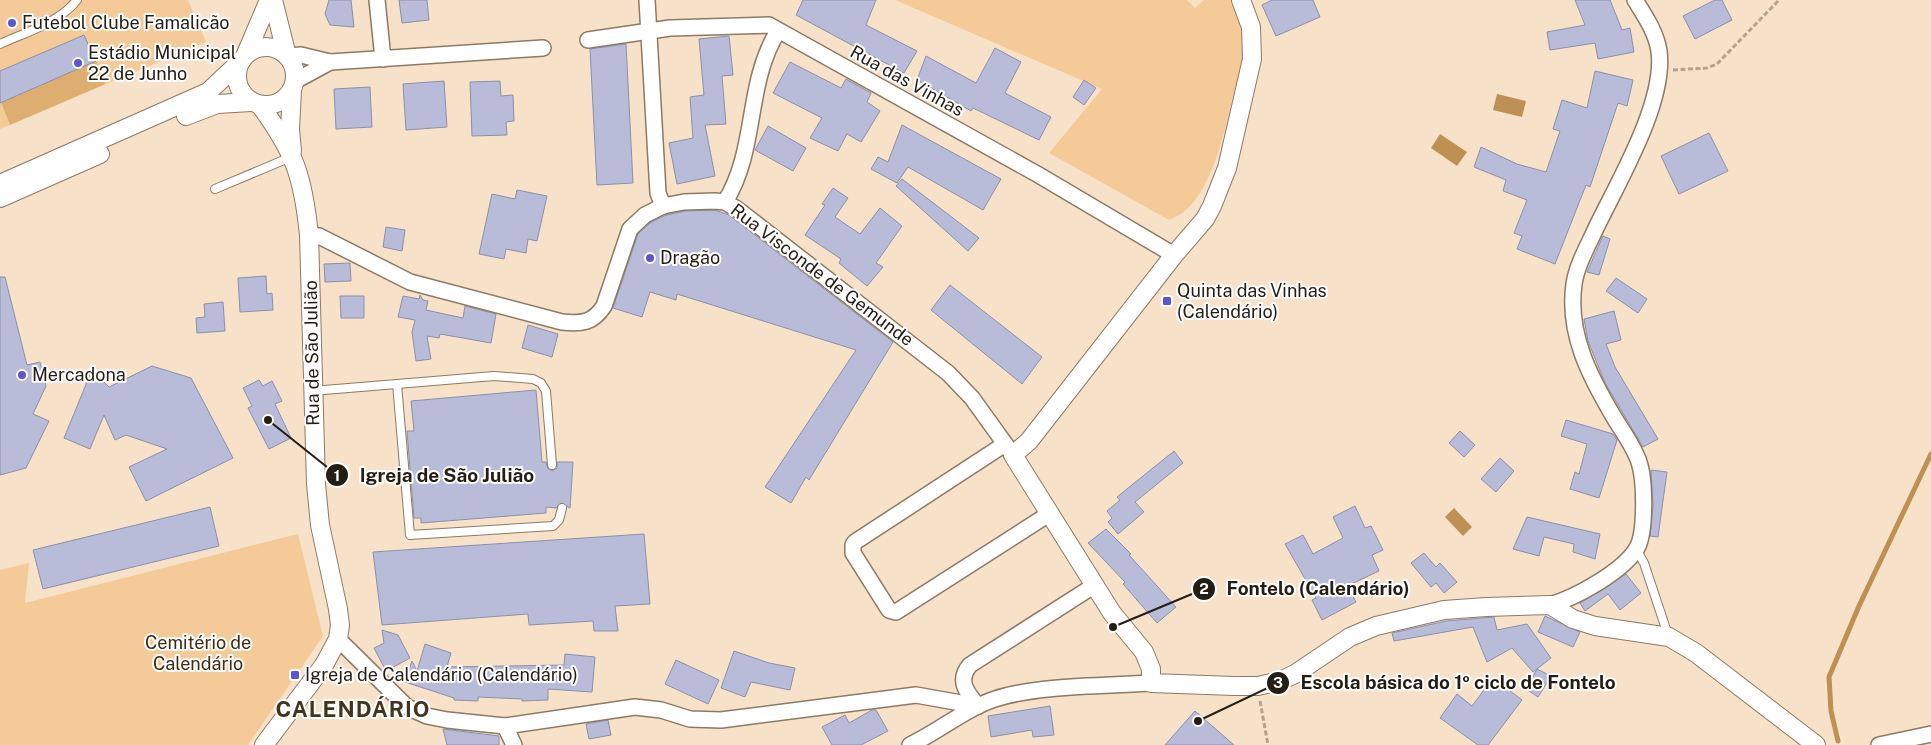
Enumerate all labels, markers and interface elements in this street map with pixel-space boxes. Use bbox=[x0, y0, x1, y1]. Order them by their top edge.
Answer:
place label: Futebol Clube Famalicão bbox=[22, 12, 230, 33]
marker: Futebol Clube Famalicão bbox=[6, 17, 18, 29]
street label: Rua das Vinhas bbox=[847, 41, 968, 120]
place label: Estádio Municipal 22 de Junho bbox=[88, 42, 236, 84]
marker: Estádio Municipal 22 de Junho bbox=[72, 57, 84, 69]
street label: Rua Visconde de Gemunde bbox=[727, 199, 918, 350]
place label: Dragão bbox=[660, 247, 720, 268]
marker: Dragão bbox=[644, 252, 656, 264]
street label: Rua de São Julião bbox=[300, 280, 323, 426]
place label: Quinta das Vinhas (Calendário) bbox=[1177, 280, 1327, 322]
marker: Quinta das Vinhas (Calendário) bbox=[1161, 295, 1173, 307]
place label: Mercadona bbox=[32, 364, 126, 385]
marker: Mercadona bbox=[16, 369, 28, 381]
callout: Igreja de São Julião bbox=[325, 458, 544, 492]
text: Igreja de São Julião bbox=[360, 464, 534, 486]
text: 1 bbox=[334, 467, 340, 484]
callout: Fontelo (Calendário) bbox=[1191, 572, 1419, 606]
text: Fontelo (Calendário) bbox=[1226, 577, 1410, 599]
text: 2 bbox=[1199, 580, 1209, 597]
park label: Cemitério de Calendário bbox=[145, 632, 251, 674]
place label: Igreja de Calendário (Calendário) bbox=[305, 664, 578, 685]
callout: Escola básica do 1º ciclo de Fontelo bbox=[1266, 666, 1626, 700]
marker: Igreja de Calendário (Calendário) bbox=[289, 669, 301, 681]
text: Escola básica do 1º ciclo de Fontelo bbox=[1300, 671, 1616, 693]
text: 3 bbox=[1273, 674, 1283, 691]
district label: CALENDÁRIO bbox=[275, 696, 431, 722]

